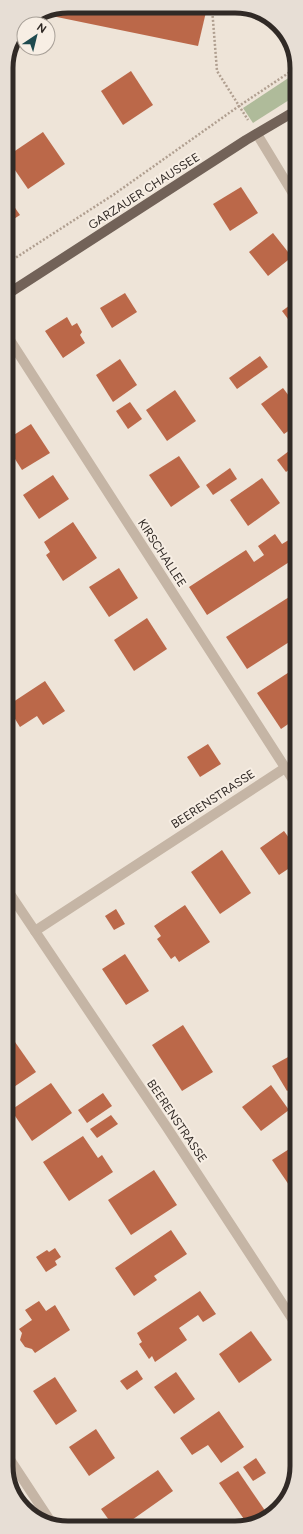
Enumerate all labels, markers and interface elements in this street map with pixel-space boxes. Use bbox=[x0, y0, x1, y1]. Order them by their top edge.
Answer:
north arrow bbox=[16, 16, 56, 56]
text: N bbox=[34, 20, 49, 36]
street label: GARZAUER CHAUSSEE bbox=[86, 150, 202, 232]
street label: KIRSCHALLEE bbox=[135, 517, 189, 589]
street label: BEERENSTRASSE bbox=[169, 767, 257, 831]
street label: BEERENSTRASSE bbox=[144, 1077, 210, 1165]

